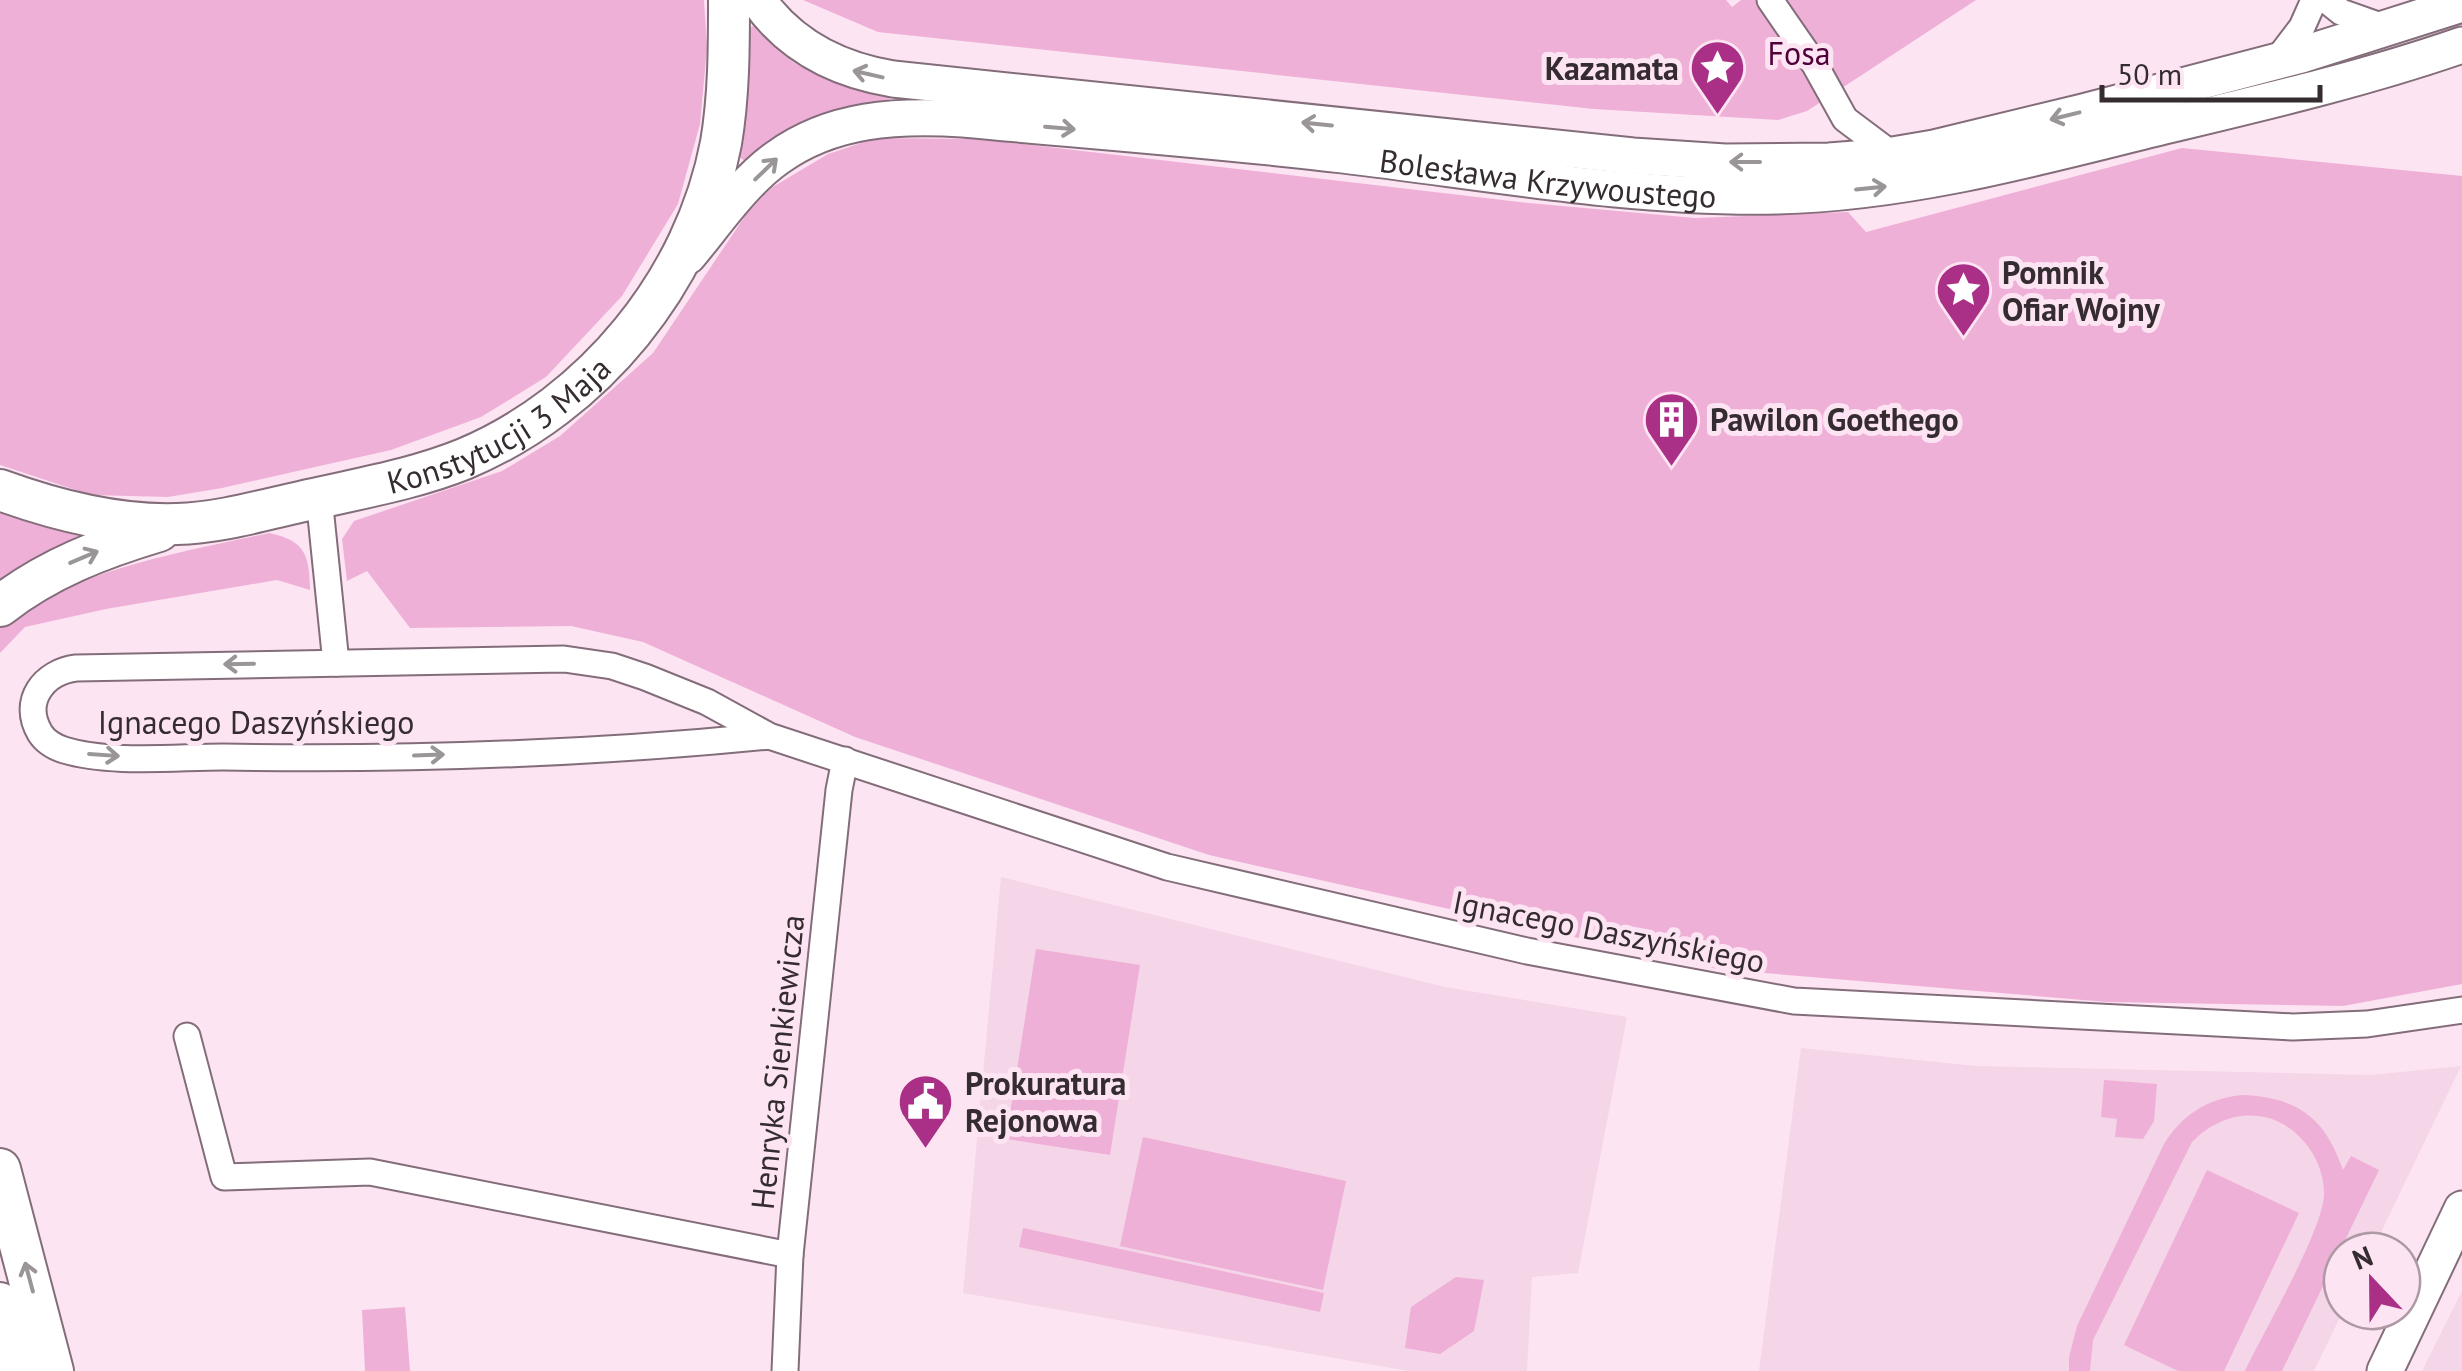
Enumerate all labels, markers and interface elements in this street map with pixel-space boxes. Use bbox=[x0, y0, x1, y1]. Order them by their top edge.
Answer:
park label: Fosa bbox=[1767, 32, 1831, 74]
place icon: Kazamata bbox=[1688, 38, 1748, 117]
scale bar bbox=[2102, 40, 2320, 102]
place label: Kazamata bbox=[1545, 47, 1679, 89]
text: 50 m bbox=[2117, 54, 2182, 93]
one-way arrow bbox=[853, 64, 885, 82]
one-way arrow bbox=[2050, 108, 2082, 126]
one-way arrow bbox=[1301, 114, 1333, 133]
one-way arrow bbox=[1043, 119, 1076, 138]
street label: Bolesława Krzywoustego bbox=[1377, 139, 1717, 217]
one-way arrow bbox=[1730, 152, 1762, 172]
one-way arrow bbox=[753, 157, 777, 181]
one-way arrow bbox=[1854, 178, 1887, 197]
place label: Pomnik Ofiar Wojny bbox=[2002, 251, 2161, 330]
place icon: Pomnik Ofiar Wojny bbox=[1933, 260, 1993, 339]
street label: Konstytucji 3 Maja bbox=[382, 347, 619, 503]
building icon: Pawilon Goethego bbox=[1641, 389, 1701, 468]
place label: Pawilon Goethego bbox=[1710, 398, 1959, 440]
one-way arrow bbox=[68, 547, 99, 565]
one-way arrow bbox=[223, 655, 255, 674]
street label: Ignacego Daszyńskiego bbox=[98, 701, 414, 743]
one-way arrow bbox=[413, 745, 445, 764]
one-way arrow bbox=[88, 746, 120, 765]
street label: Ignacego Daszyńskiego bbox=[1450, 880, 1768, 982]
street label: Henryka Sienkiewicza bbox=[741, 913, 813, 1211]
place label: Prokuratura Rejonowa bbox=[965, 1062, 1126, 1141]
public building icon: Prokuratura Rejonowa bbox=[896, 1071, 956, 1150]
north arrow bbox=[2322, 1231, 2422, 1331]
text: N bbox=[2347, 1237, 2378, 1278]
one-way arrow bbox=[18, 1262, 37, 1293]

